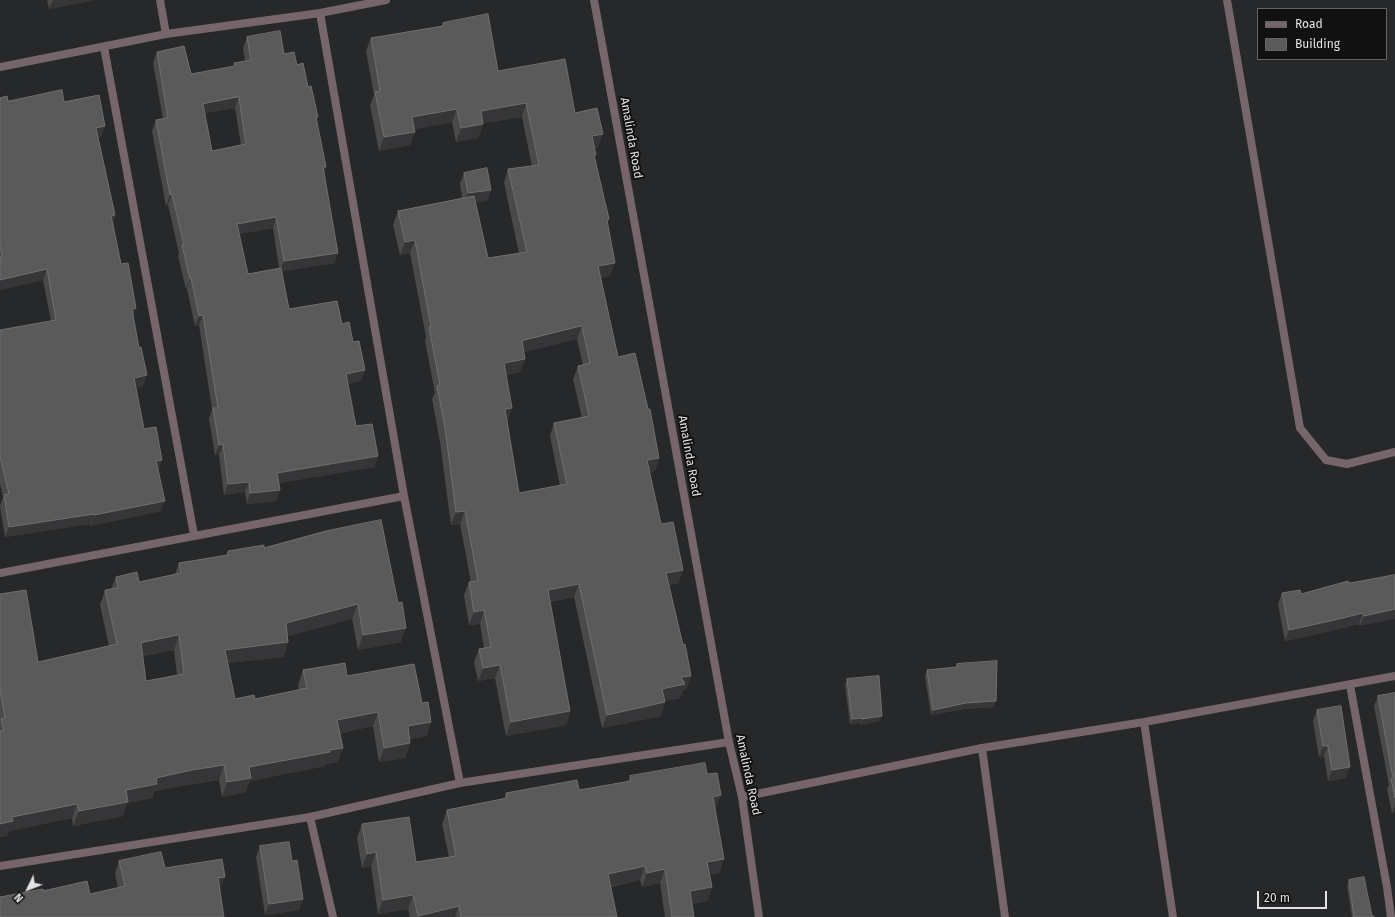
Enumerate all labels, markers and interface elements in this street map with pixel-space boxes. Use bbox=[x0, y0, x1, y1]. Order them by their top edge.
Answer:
legend bbox=[1257, 8, 1387, 60]
text: Road bbox=[1295, 17, 1323, 31]
text: Building bbox=[1295, 37, 1340, 51]
street label: Amalinda Road bbox=[617, 96, 645, 180]
street label: Amalinda Road bbox=[675, 414, 703, 498]
street label: Amalinda Road bbox=[732, 733, 764, 817]
north arrow bbox=[8, 869, 48, 909]
scale bar bbox=[1259, 883, 1329, 909]
text: N bbox=[12, 890, 26, 905]
text: 20 m bbox=[1264, 891, 1290, 905]

